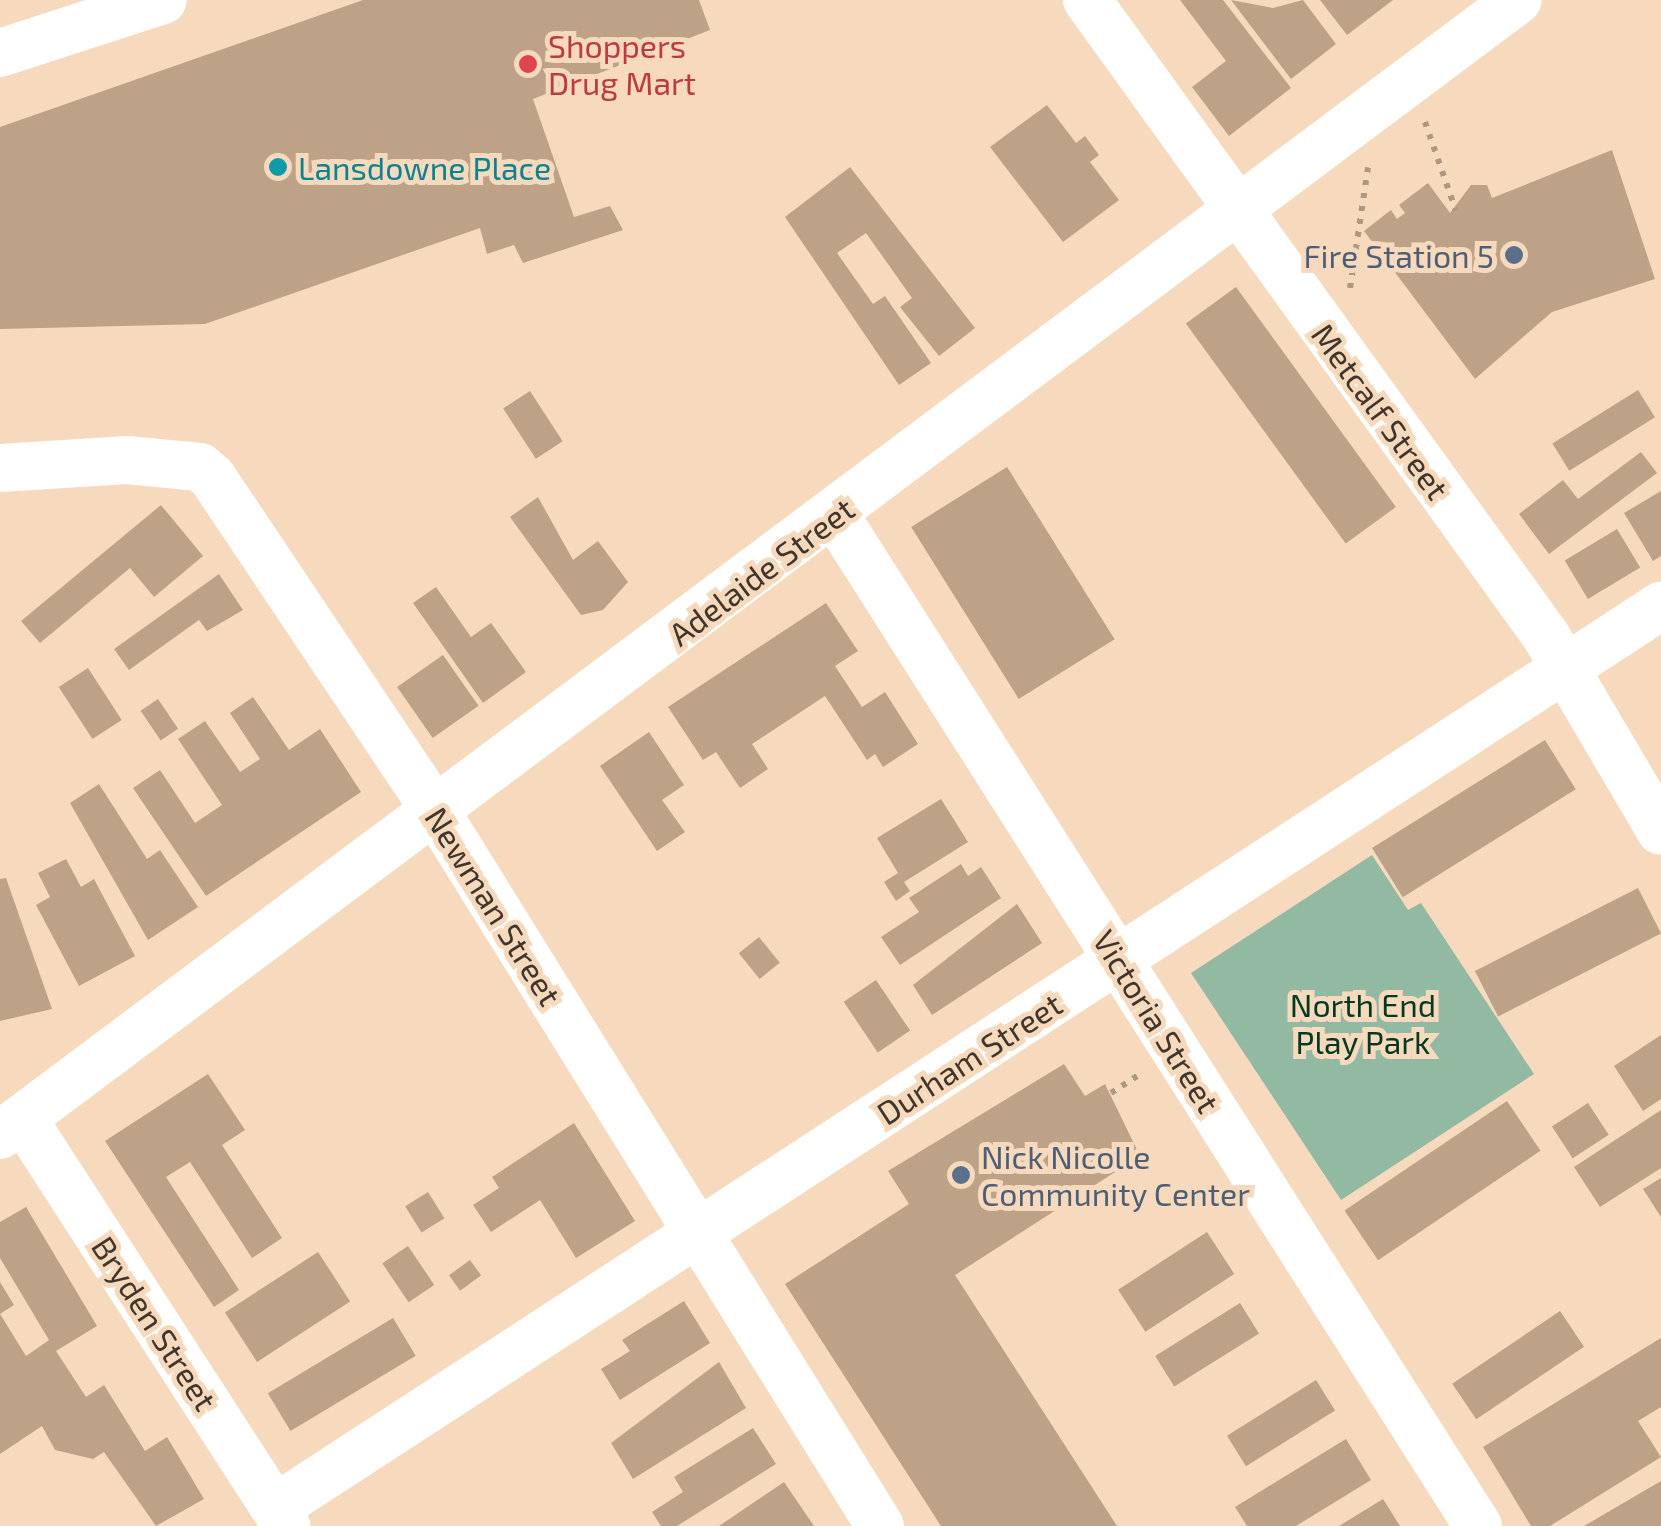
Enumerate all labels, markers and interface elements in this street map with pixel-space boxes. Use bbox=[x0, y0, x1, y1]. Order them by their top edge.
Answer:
place label: Shoppers Drug Mart bbox=[548, 27, 696, 102]
marker: Shoppers Drug Mart bbox=[517, 53, 539, 75]
place label: Lansdowne Place bbox=[298, 148, 551, 186]
marker: Lansdowne Place bbox=[267, 156, 289, 178]
place label: Fire Station 5 bbox=[1303, 236, 1494, 274]
marker: Fire Station 5 bbox=[1503, 244, 1525, 266]
street label: Metcalf Street bbox=[1304, 315, 1458, 507]
street label: Adelaide Street bbox=[661, 489, 861, 653]
street label: Newman Street bbox=[418, 800, 570, 1012]
street label: Victoria Street bbox=[1086, 923, 1228, 1119]
street label: Durham Street bbox=[869, 984, 1069, 1132]
park label: North End Play Park bbox=[1290, 986, 1436, 1061]
place label: Nick Nicolle Community Center bbox=[981, 1138, 1251, 1213]
marker: Nick Nicolle Community Center bbox=[950, 1164, 972, 1186]
street label: Bryden Street bbox=[85, 1229, 225, 1417]

